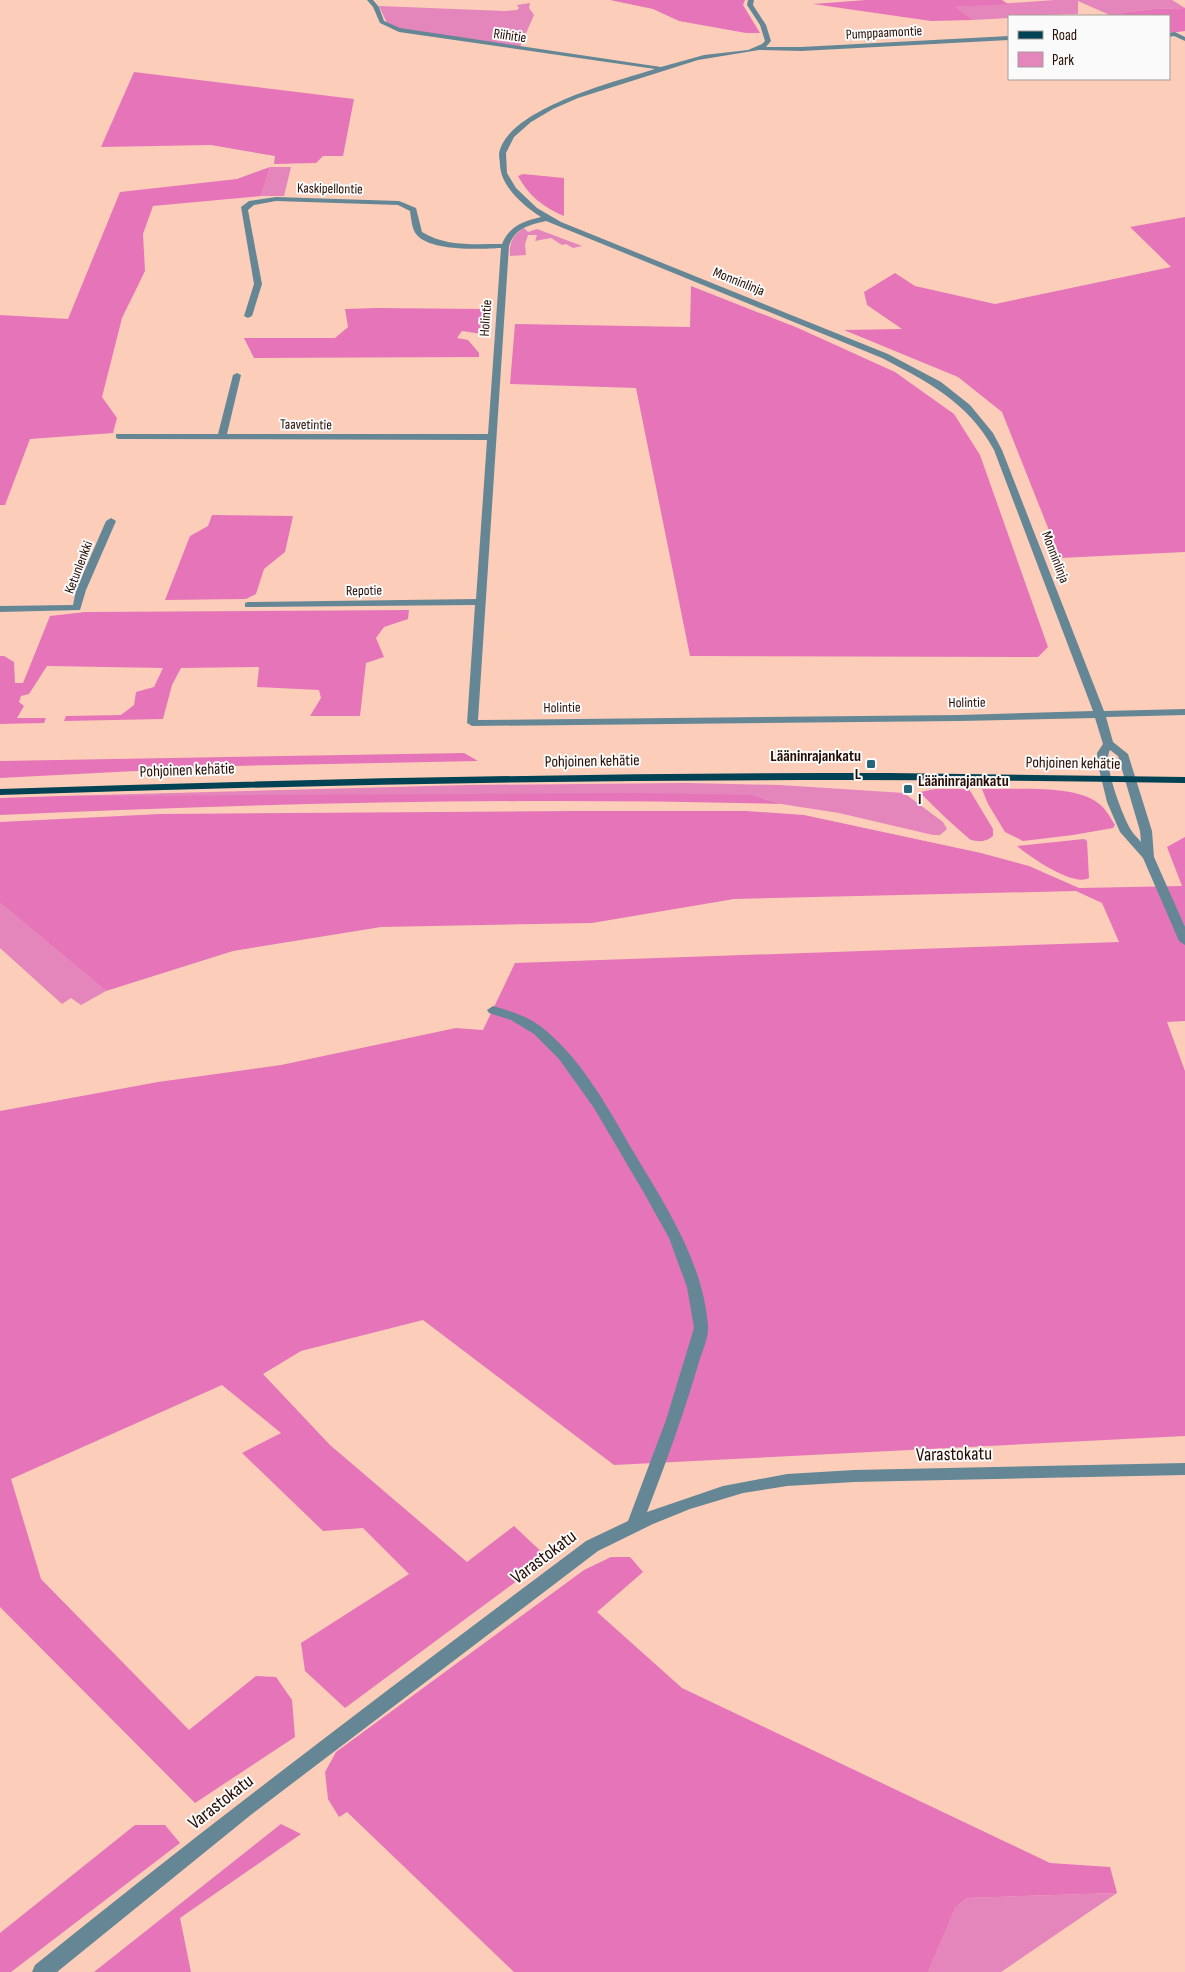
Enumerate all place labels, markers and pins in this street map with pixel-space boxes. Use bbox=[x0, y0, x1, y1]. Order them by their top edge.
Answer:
place label: Lääninrajankatu L bbox=[770, 747, 862, 784]
marker: Lääninrajankatu L bbox=[865, 758, 877, 770]
place label: Lääninrajankatu I bbox=[918, 772, 1009, 809]
marker: Lääninrajankatu I bbox=[902, 783, 914, 795]

